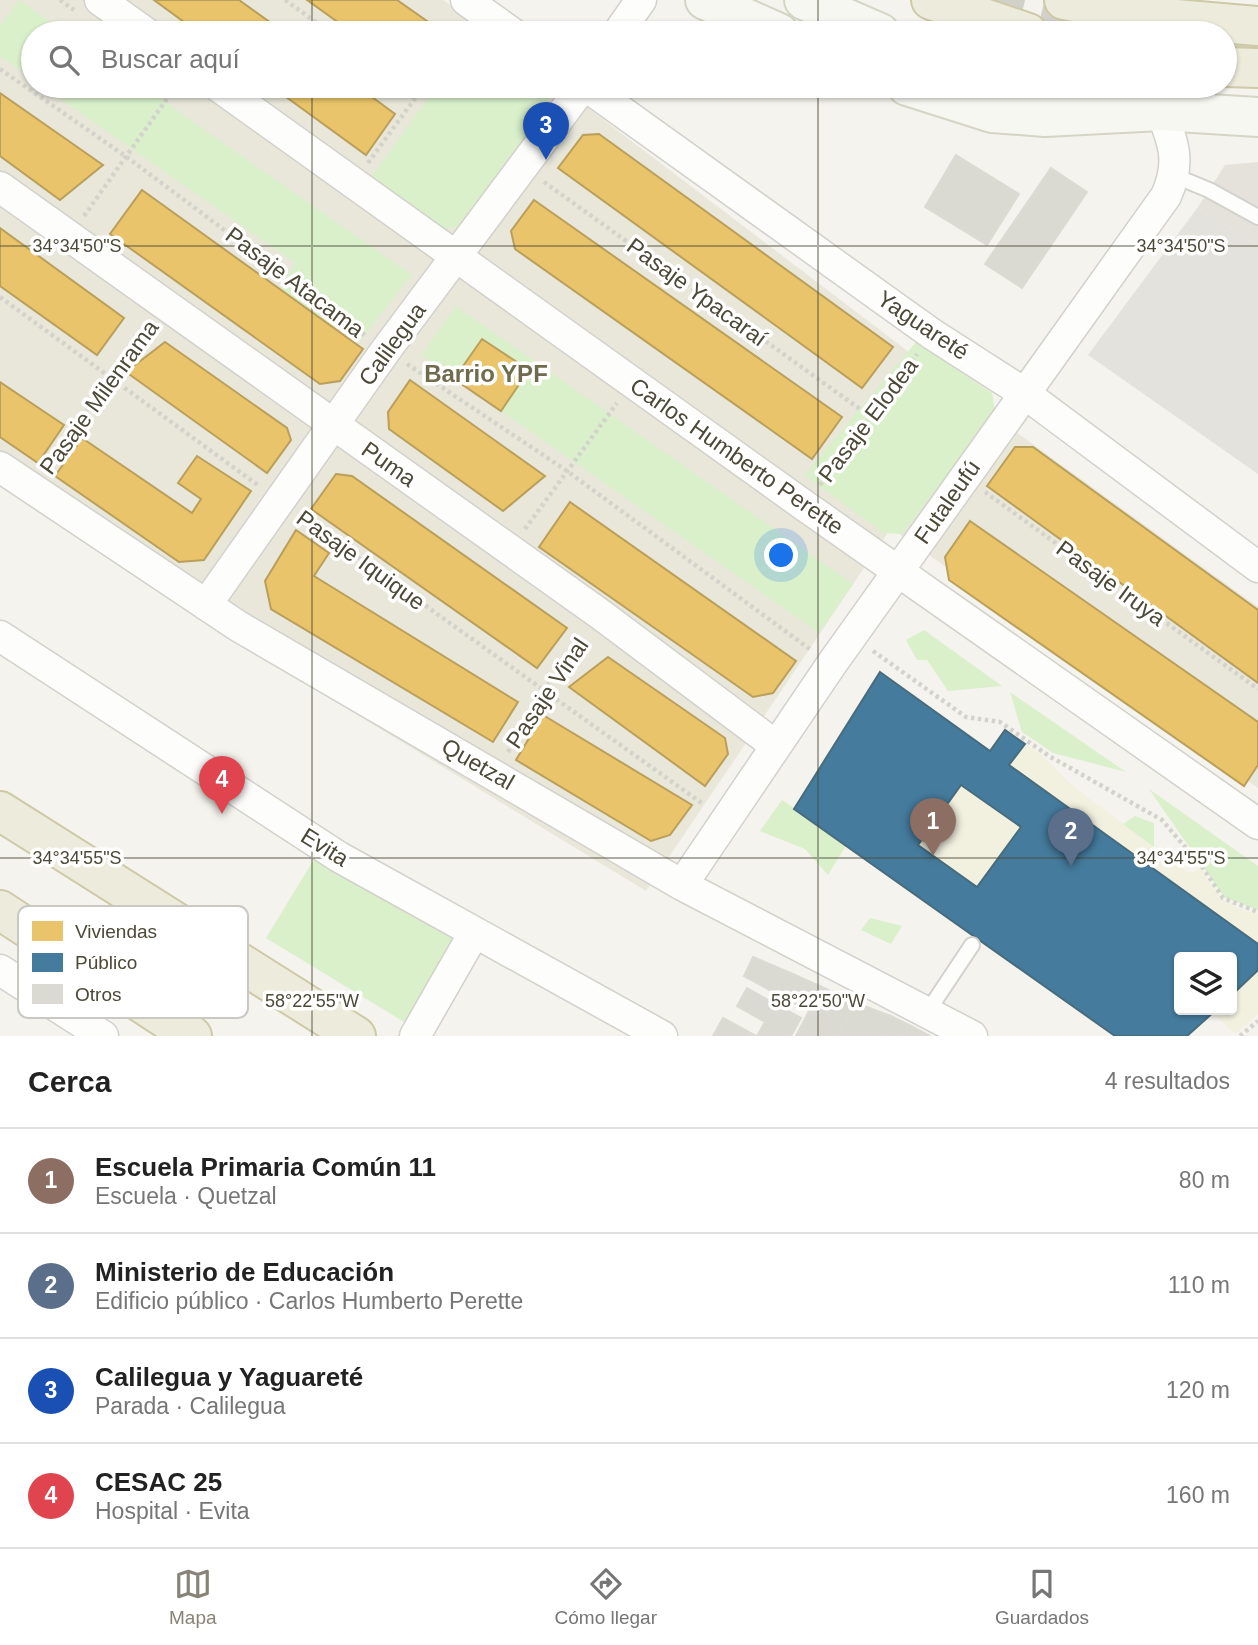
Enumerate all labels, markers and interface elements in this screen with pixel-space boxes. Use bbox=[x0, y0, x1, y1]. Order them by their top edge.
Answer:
search box bbox=[21, 21, 1237, 98]
icon: search bbox=[45, 41, 83, 79]
text: Buscar aquí bbox=[101, 44, 240, 74]
pin: 3 bbox=[523, 102, 569, 160]
street label: Pasaje Atacama bbox=[221, 222, 369, 343]
street label: Pasaje Ypacaraí bbox=[622, 233, 773, 352]
text: 34°34'50"S bbox=[32, 236, 122, 256]
text: 34°34'50"S bbox=[1136, 236, 1226, 256]
street label: Yaguareté bbox=[872, 285, 974, 365]
street label: Calilegua bbox=[353, 297, 431, 390]
street label: Pasaje Milenrama bbox=[34, 315, 164, 479]
street label: Pasaje Elodea bbox=[813, 353, 923, 487]
district label: Barrio YPF bbox=[424, 360, 548, 387]
street label: Carlos Humberto Perette bbox=[625, 372, 849, 540]
street label: Puma bbox=[357, 436, 421, 492]
street label: Futaleufú bbox=[909, 455, 985, 549]
street label: Pasaje Iquique bbox=[292, 505, 430, 615]
street label: Pasaje Iruya bbox=[1052, 535, 1171, 631]
your location bbox=[764, 538, 798, 572]
street label: Pasaje Vinal bbox=[501, 633, 593, 753]
street label: Quetzal bbox=[437, 733, 519, 795]
pin: 4 bbox=[199, 756, 245, 814]
pin: 1 bbox=[910, 798, 956, 856]
pin: 2 bbox=[1048, 808, 1094, 866]
street label: Evita bbox=[296, 822, 354, 872]
text: 34°34'55"S bbox=[32, 848, 122, 868]
text: 34°34'55"S bbox=[1136, 848, 1226, 868]
legend bbox=[18, 906, 248, 1018]
text: Viviendas bbox=[75, 921, 157, 942]
text: Público bbox=[75, 952, 137, 973]
map controls bbox=[1174, 952, 1237, 1015]
button: layers bbox=[1174, 952, 1237, 1015]
text: Otros bbox=[75, 984, 121, 1005]
text: 58°22'55"W bbox=[265, 991, 359, 1011]
text: 58°22'50"W bbox=[771, 991, 865, 1011]
text: Cerca bbox=[28, 1065, 111, 1098]
text: 4 resultados bbox=[1105, 1068, 1230, 1094]
text: Escuela Primaria Común 11 bbox=[95, 1152, 436, 1182]
text: 1 bbox=[45, 1167, 57, 1193]
text: 80 m bbox=[1179, 1167, 1230, 1193]
text: Escuela · Quetzal bbox=[95, 1183, 277, 1209]
text: Ministerio de Educación bbox=[95, 1257, 394, 1287]
text: 2 bbox=[45, 1272, 57, 1298]
text: 110 m bbox=[1168, 1272, 1230, 1298]
text: Edificio público · Carlos Humberto Perette bbox=[95, 1288, 523, 1314]
text: Calilegua y Yaguareté bbox=[95, 1362, 363, 1392]
text: 3 bbox=[45, 1377, 57, 1403]
text: 120 m bbox=[1166, 1377, 1230, 1403]
text: Parada · Calilegua bbox=[95, 1393, 286, 1419]
text: CESAC 25 bbox=[95, 1467, 222, 1497]
text: 4 bbox=[45, 1482, 57, 1508]
text: 160 m bbox=[1166, 1482, 1230, 1508]
text: Hospital · Evita bbox=[95, 1498, 250, 1524]
tab: Mapa bbox=[169, 1565, 217, 1629]
tab: Cómo llegar bbox=[555, 1565, 657, 1629]
tab: Guardados bbox=[995, 1565, 1089, 1629]

